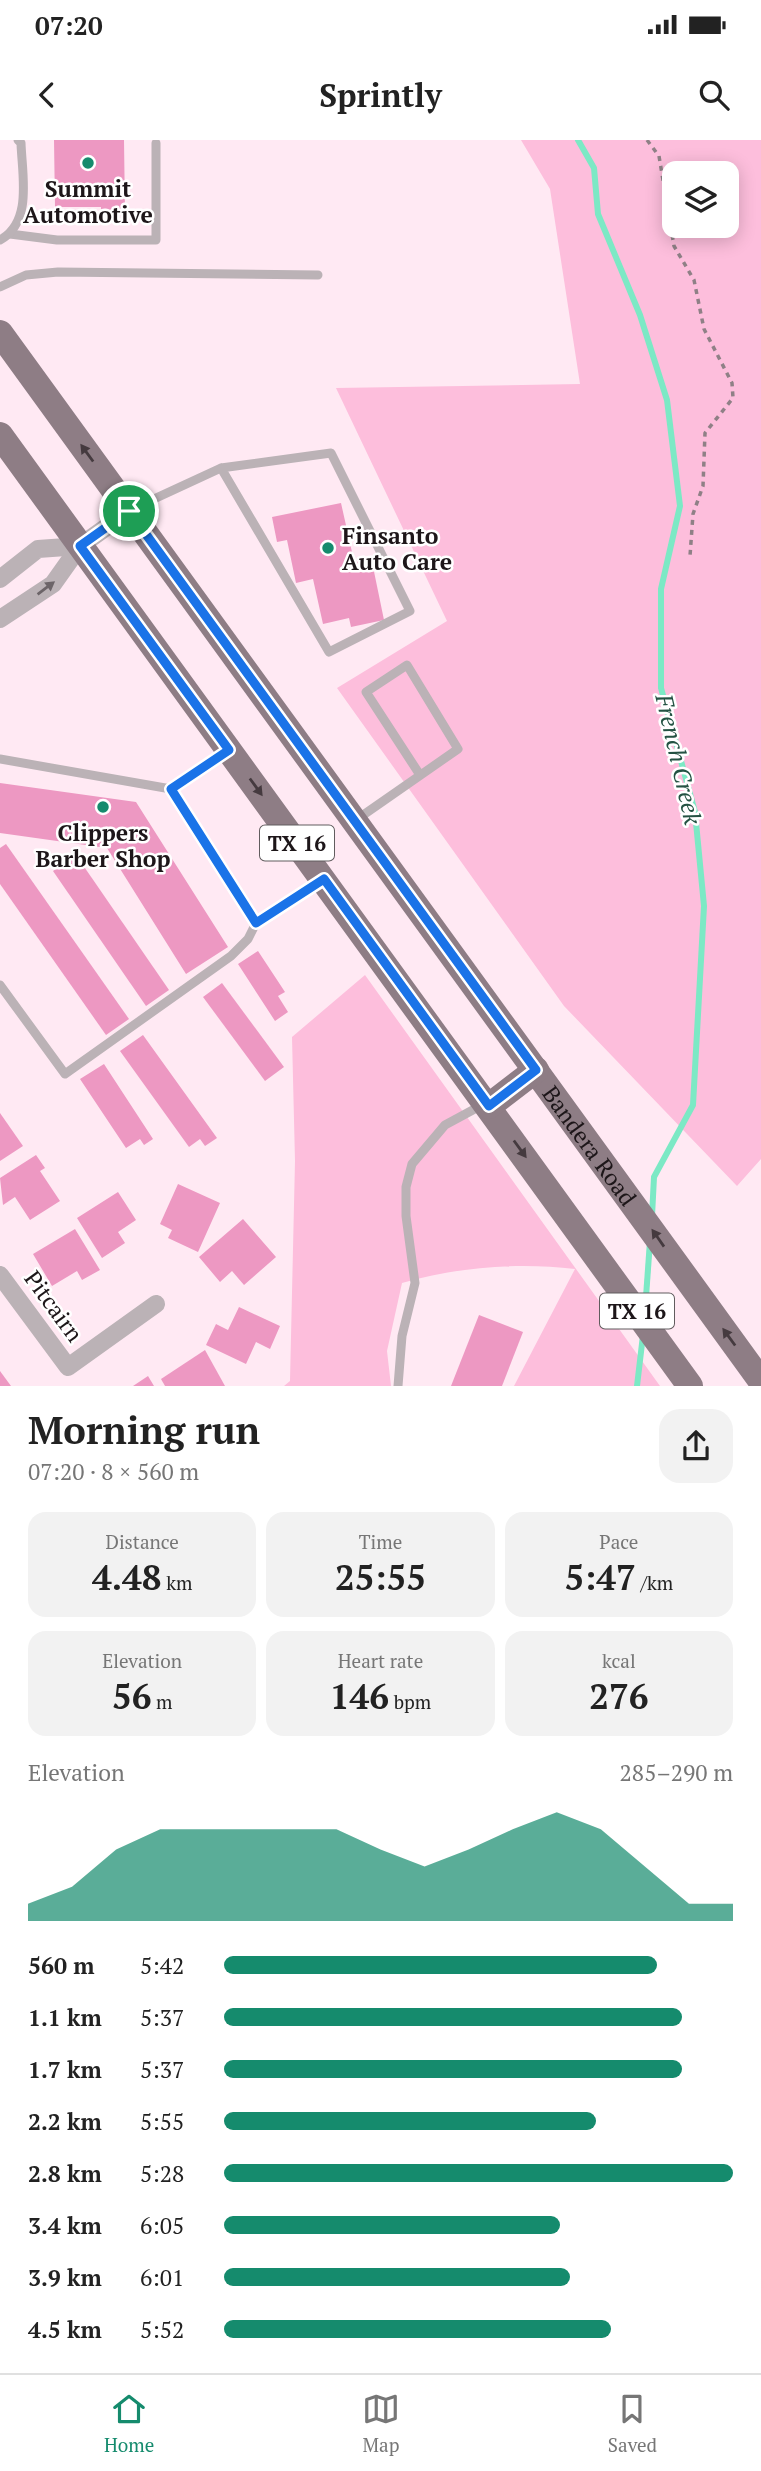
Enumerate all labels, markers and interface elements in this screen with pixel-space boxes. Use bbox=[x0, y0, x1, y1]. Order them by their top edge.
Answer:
text: 07:20 bbox=[35, 8, 103, 42]
text: Sprintly bbox=[319, 74, 442, 116]
icon: back bbox=[28, 76, 66, 114]
icon: search bbox=[695, 76, 733, 114]
marker: Summit Automotive bbox=[80, 155, 96, 171]
map controls bbox=[662, 161, 739, 238]
button: layers bbox=[662, 161, 739, 238]
place label: Summit Automotive bbox=[23, 173, 153, 230]
one-way arrow bbox=[80, 444, 94, 462]
pin bbox=[99, 481, 159, 541]
icon: arrive bbox=[110, 492, 148, 530]
place label: Finsanto Auto Care bbox=[342, 520, 452, 577]
marker: Finsanto Auto Care bbox=[320, 540, 336, 556]
one-way arrow bbox=[36, 581, 55, 595]
water label: French Creek bbox=[648, 690, 710, 828]
one-way arrow bbox=[249, 778, 263, 796]
marker: Clippers Barber Shop bbox=[95, 799, 111, 815]
place label: Clippers Barber Shop bbox=[36, 817, 170, 874]
road number: TX 16 bbox=[260, 826, 334, 860]
street label: Bandera Road bbox=[536, 1079, 644, 1212]
one-way arrow bbox=[513, 1140, 527, 1158]
one-way arrow bbox=[651, 1229, 665, 1247]
street label: Pitcairn bbox=[18, 1264, 91, 1348]
road number: TX 16 bbox=[600, 1294, 674, 1328]
one-way arrow bbox=[723, 1328, 737, 1346]
text: Morning run bbox=[28, 1405, 260, 1455]
button: share bbox=[659, 1409, 733, 1483]
text: 07:20 · 8 × 560 m bbox=[28, 1456, 199, 1487]
text: Distance bbox=[105, 1529, 179, 1554]
text: Time bbox=[359, 1529, 402, 1554]
text: Pace bbox=[599, 1529, 638, 1554]
text: 4.48 bbox=[92, 1554, 162, 1600]
text: 25:55 bbox=[335, 1554, 426, 1600]
text: 5:47 bbox=[564, 1554, 636, 1600]
text: km bbox=[162, 1570, 192, 1595]
text: /km bbox=[636, 1570, 673, 1595]
text: Elevation bbox=[102, 1648, 182, 1673]
text: Heart rate bbox=[338, 1648, 423, 1673]
text: kcal bbox=[602, 1648, 636, 1673]
text: 56 bbox=[112, 1673, 151, 1719]
text: 146 bbox=[330, 1673, 389, 1719]
text: 276 bbox=[589, 1673, 648, 1719]
text: m bbox=[151, 1689, 172, 1714]
text: bpm bbox=[389, 1689, 431, 1714]
text: Elevation bbox=[28, 1757, 125, 1788]
text: 285–290 m bbox=[620, 1757, 733, 1788]
text: 560 m bbox=[28, 1950, 94, 1981]
text: 5:42 bbox=[140, 1950, 184, 1981]
text: 1.1 km bbox=[28, 2002, 102, 2033]
text: 5:37 bbox=[140, 2002, 184, 2033]
text: 1.7 km bbox=[28, 2054, 102, 2085]
text: 5:37 bbox=[140, 2054, 184, 2085]
text: 2.2 km bbox=[28, 2106, 102, 2137]
text: 5:55 bbox=[140, 2106, 184, 2137]
text: 2.8 km bbox=[28, 2158, 102, 2189]
text: 5:28 bbox=[140, 2158, 184, 2189]
text: 3.4 km bbox=[28, 2210, 102, 2241]
text: 6:05 bbox=[140, 2210, 184, 2241]
text: 3.9 km bbox=[28, 2262, 102, 2293]
text: 6:01 bbox=[140, 2262, 184, 2293]
text: 4.5 km bbox=[28, 2314, 102, 2345]
text: 5:52 bbox=[140, 2314, 184, 2345]
tab: Home bbox=[104, 2390, 154, 2457]
tab: Map bbox=[362, 2390, 400, 2457]
tab: Saved bbox=[608, 2390, 657, 2457]

